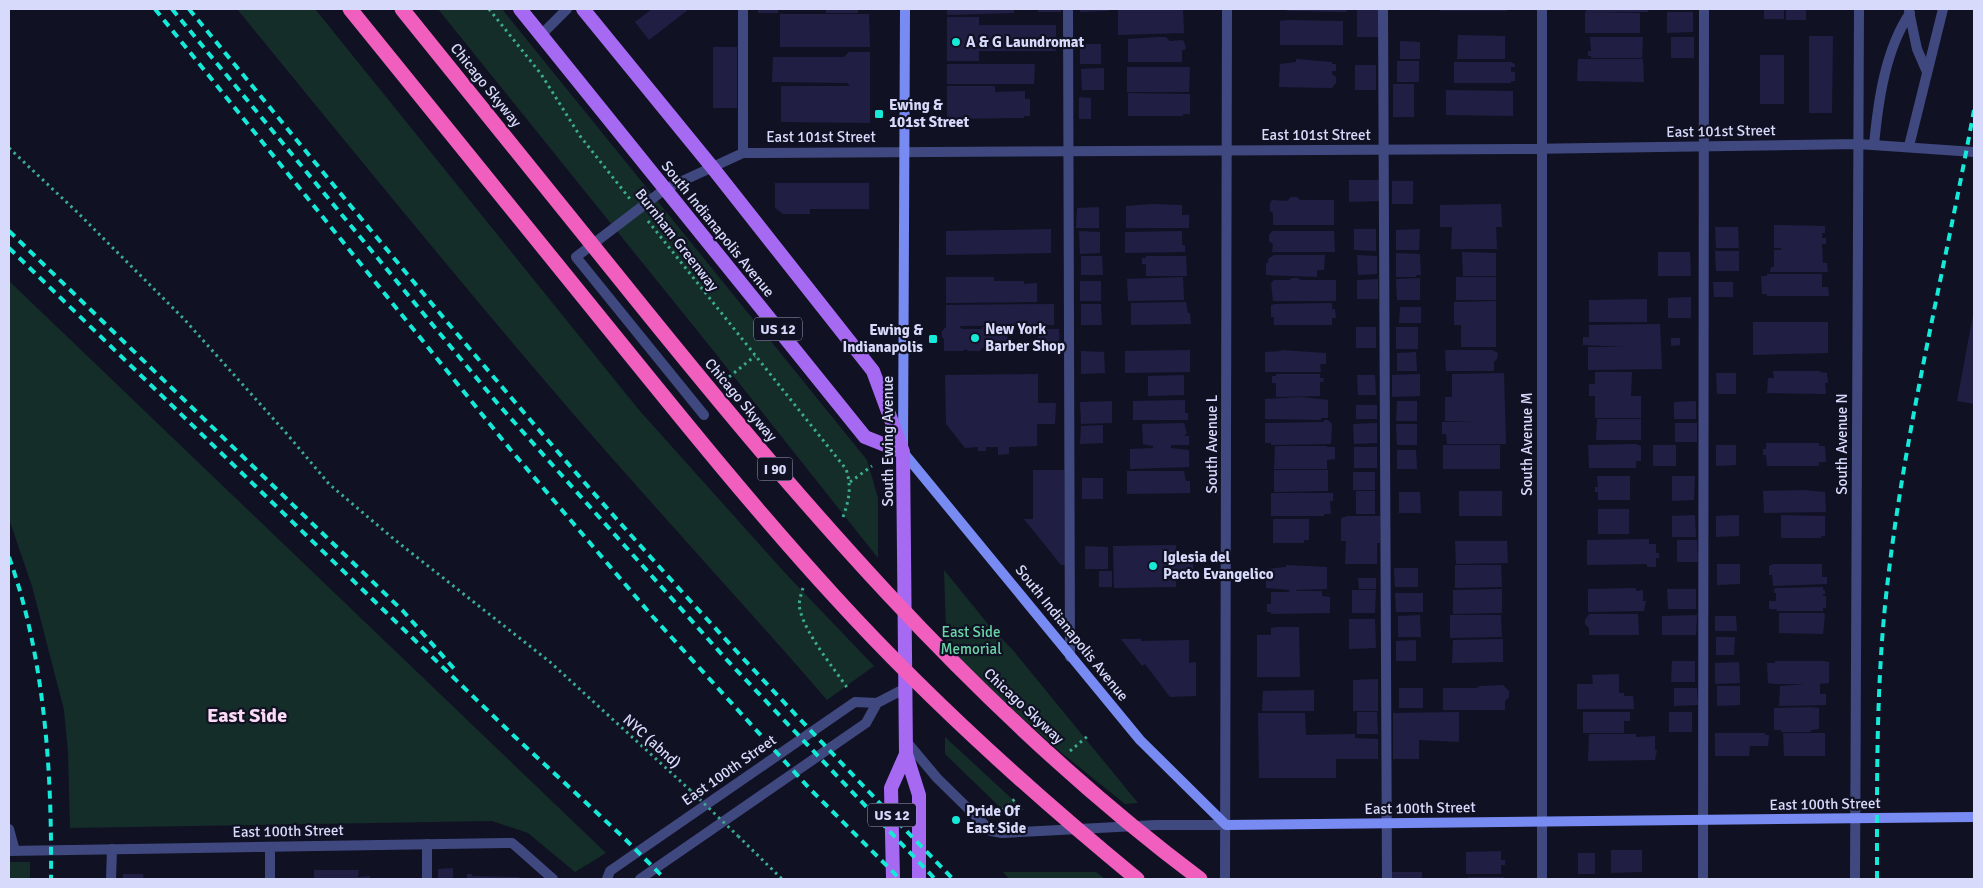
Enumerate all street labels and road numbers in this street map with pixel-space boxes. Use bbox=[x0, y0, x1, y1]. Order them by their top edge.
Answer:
street label: Chicago Skyway bbox=[447, 39, 525, 131]
street label: East 101st Street bbox=[1666, 121, 1776, 141]
street label: East 101st Street bbox=[1261, 126, 1371, 144]
street label: East 101st Street bbox=[766, 128, 876, 146]
street label: South Indianapolis Avenue bbox=[658, 157, 778, 301]
street label: Burnham Greenway bbox=[631, 185, 723, 295]
road number: US 12 bbox=[754, 318, 802, 340]
street label: Chicago Skyway bbox=[701, 355, 781, 445]
street label: South Ewing Avenue bbox=[879, 376, 897, 506]
street label: South Avenue M bbox=[1518, 392, 1536, 496]
street label: South Avenue N bbox=[1833, 393, 1851, 495]
street label: South Avenue L bbox=[1203, 394, 1221, 493]
road number: I 90 bbox=[758, 458, 792, 480]
street label: South Indianapolis Avenue bbox=[1012, 561, 1132, 705]
street label: Chicago Skyway bbox=[980, 664, 1068, 748]
street label: NYC (abnd) bbox=[619, 710, 685, 772]
street label: East 100th Street bbox=[678, 731, 780, 809]
street label: East 100th Street bbox=[1769, 794, 1881, 814]
street label: East 100th Street bbox=[1364, 798, 1476, 818]
road number: US 12 bbox=[868, 804, 916, 826]
street label: East 100th Street bbox=[232, 821, 344, 841]

